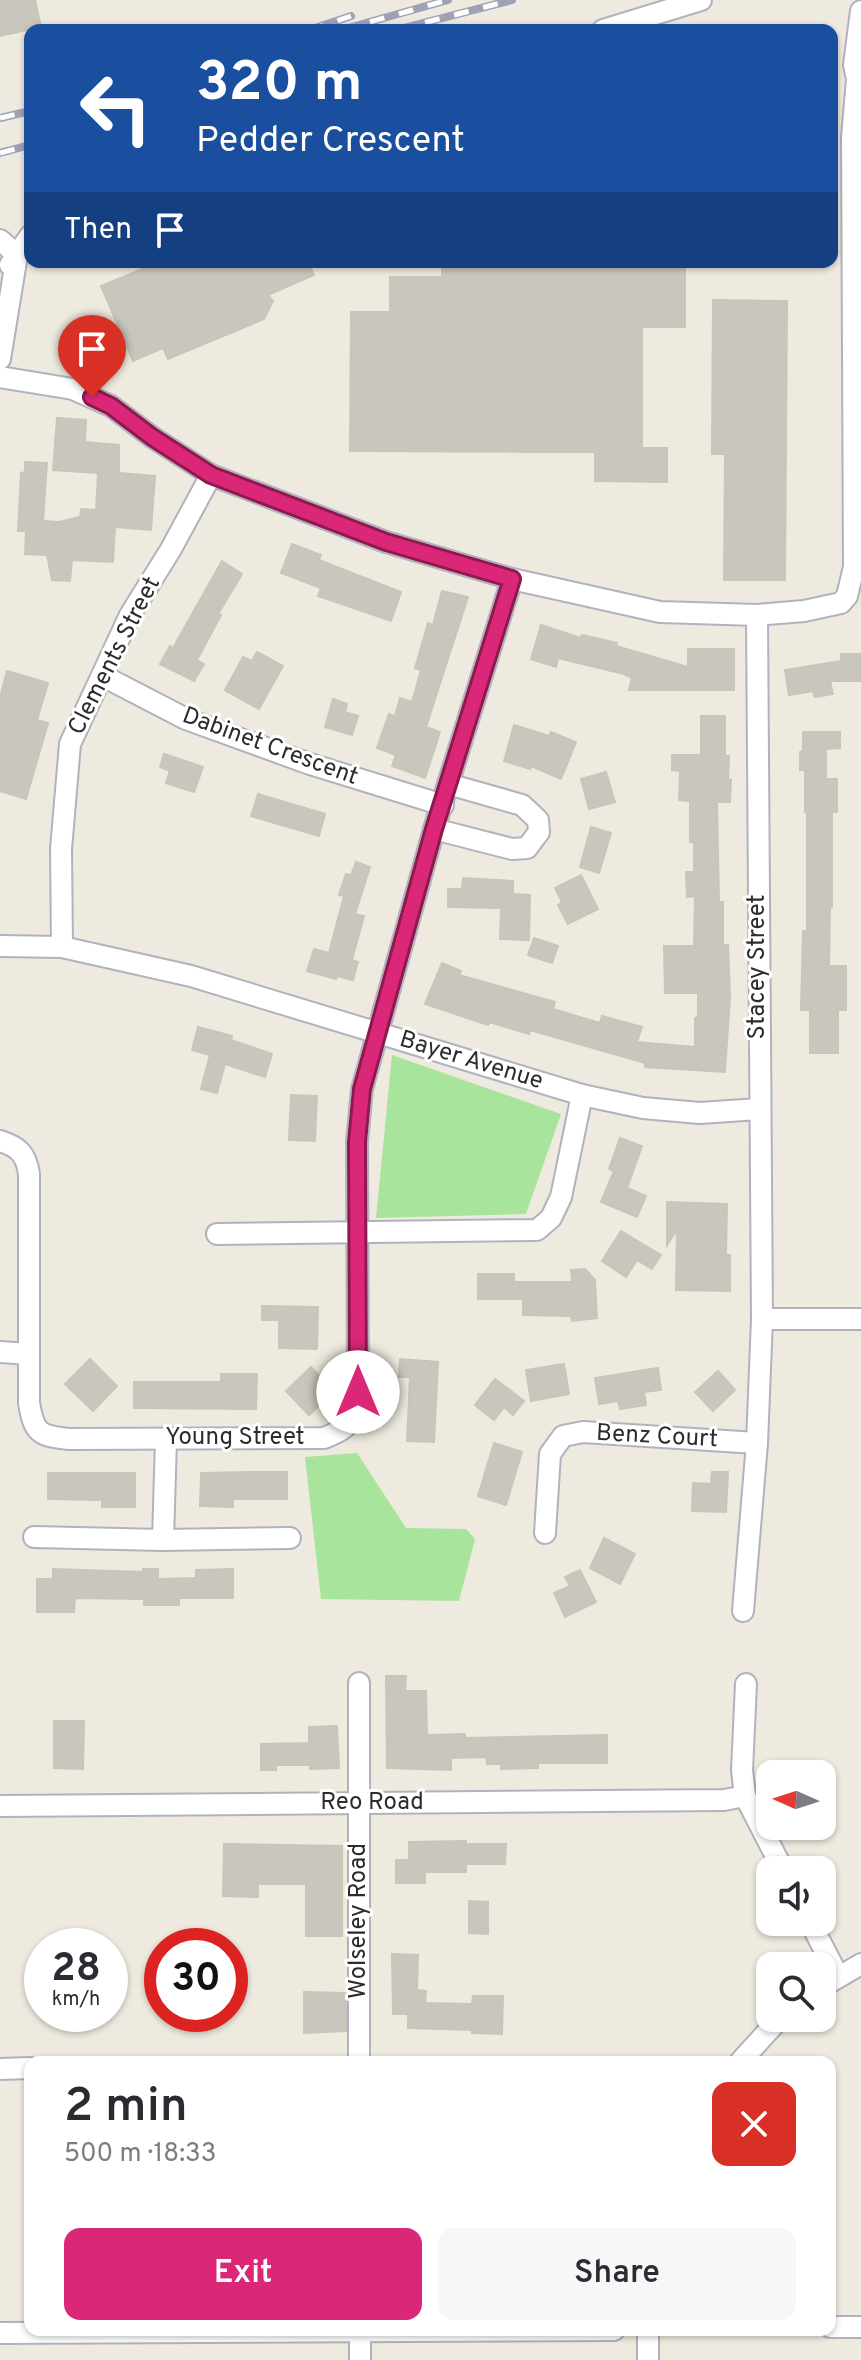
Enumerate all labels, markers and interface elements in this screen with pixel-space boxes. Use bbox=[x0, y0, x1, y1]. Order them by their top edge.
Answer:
text: 320 m bbox=[196, 50, 363, 120]
icon: left bbox=[64, 56, 168, 160]
text: Pedder Crescent bbox=[196, 119, 465, 165]
icon: arrive bbox=[148, 208, 192, 252]
text: Then bbox=[64, 212, 132, 249]
pin bbox=[58, 315, 126, 397]
icon: arrive bbox=[70, 327, 114, 371]
street label: Clements Street bbox=[62, 572, 168, 740]
street label: Dabinet Crescent bbox=[178, 701, 362, 793]
street label: Stacey Street bbox=[743, 895, 773, 1040]
street label: Bayer Avenue bbox=[396, 1025, 546, 1097]
position arrow bbox=[316, 1350, 400, 1434]
street label: Benz Court bbox=[595, 1419, 719, 1455]
street label: Young Street bbox=[165, 1423, 305, 1453]
north arrow bbox=[756, 1760, 836, 1840]
map controls bbox=[756, 1760, 836, 2032]
street label: Reo Road bbox=[320, 1788, 424, 1818]
street label: Wolseley Road bbox=[344, 1843, 374, 1999]
button: sound bbox=[756, 1856, 836, 1936]
speed limit sign: 30 bbox=[144, 1928, 248, 2032]
text: 28 bbox=[51, 1945, 101, 1995]
button: search bbox=[756, 1952, 836, 2032]
text: km/h bbox=[52, 1987, 100, 2013]
text: 2 min bbox=[64, 2078, 188, 2138]
button: close bbox=[712, 2082, 796, 2166]
text: 500 m · 18:33 bbox=[64, 2138, 216, 2171]
button: Exit bbox=[64, 2228, 422, 2320]
button: Share bbox=[438, 2228, 796, 2320]

